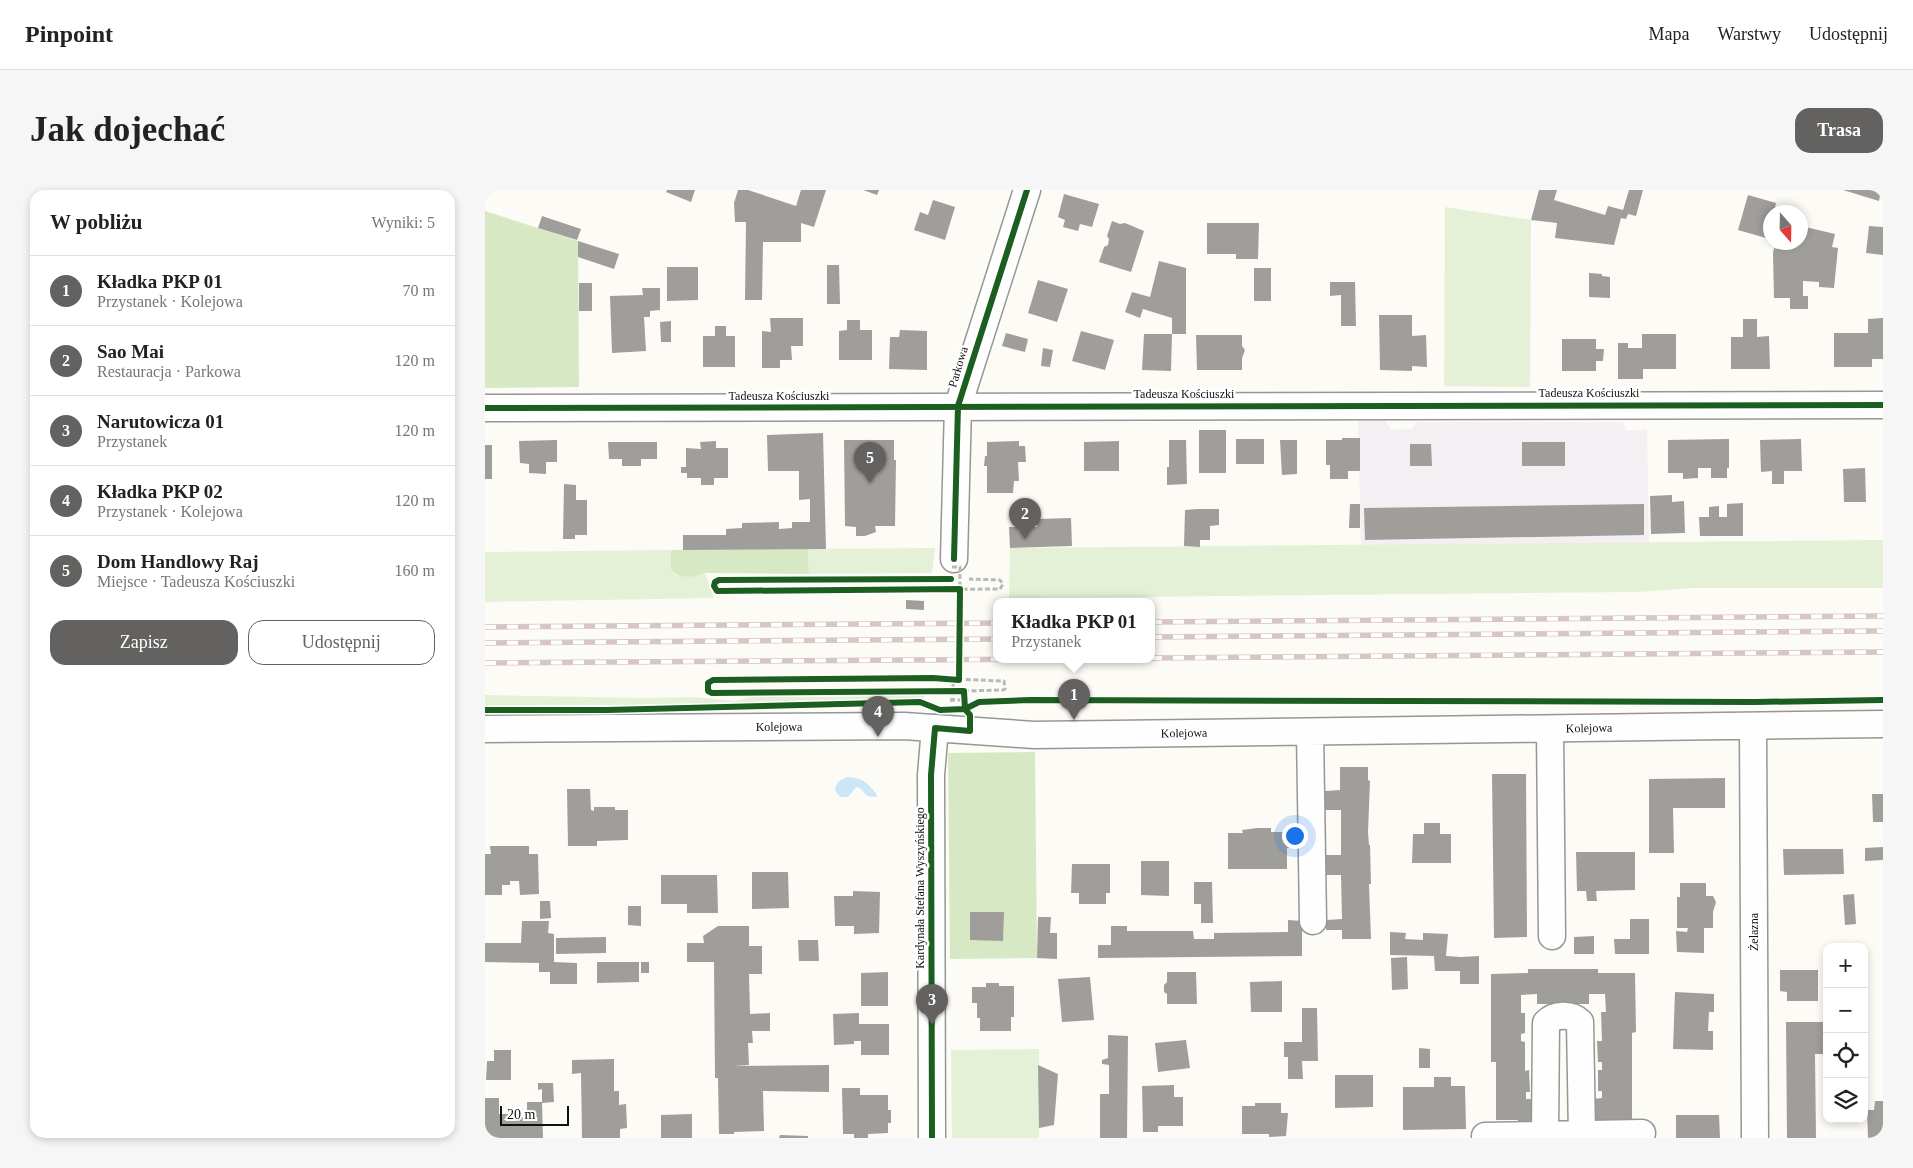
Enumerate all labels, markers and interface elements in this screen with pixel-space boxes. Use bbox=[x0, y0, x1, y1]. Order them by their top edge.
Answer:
text: Pinpoint bbox=[25, 21, 113, 47]
text: Mapa bbox=[1648, 24, 1689, 44]
text: Warstwy bbox=[1717, 24, 1781, 44]
text: Udostępnij bbox=[1809, 24, 1888, 44]
button: Trasa bbox=[1795, 108, 1883, 153]
text: Jak dojechać bbox=[30, 110, 225, 149]
north arrow bbox=[1763, 205, 1808, 250]
text: W pobliżu bbox=[50, 210, 142, 234]
text: Wyniki: 5 bbox=[372, 214, 435, 231]
text: Kładka PKP 01 bbox=[97, 271, 223, 292]
text: 1 bbox=[62, 282, 70, 299]
text: 70 m bbox=[403, 282, 435, 299]
text: Przystanek · Kolejowa bbox=[97, 293, 243, 310]
text: Sao Mai bbox=[97, 341, 164, 362]
street label: Parkowa bbox=[945, 344, 971, 389]
text: 2 bbox=[62, 352, 70, 369]
text: 120 m bbox=[395, 352, 435, 369]
text: Restauracja · Parkowa bbox=[97, 363, 241, 380]
street label: Tadeusza Kościuszki bbox=[1539, 386, 1640, 400]
street label: Tadeusza Kościuszki bbox=[1134, 387, 1235, 401]
street label: Tadeusza Kościuszki bbox=[729, 389, 830, 403]
text: Narutowicza 01 bbox=[97, 411, 224, 432]
text: 3 bbox=[62, 422, 70, 439]
text: 120 m bbox=[395, 422, 435, 439]
text: Przystanek bbox=[97, 433, 167, 450]
pin: 5 bbox=[854, 442, 886, 483]
text: Kładka PKP 02 bbox=[97, 481, 223, 502]
text: 4 bbox=[62, 492, 70, 509]
text: 120 m bbox=[395, 492, 435, 509]
pin: 2 bbox=[1009, 498, 1041, 539]
text: Przystanek · Kolejowa bbox=[97, 503, 243, 520]
text: Dom Handlowy Raj bbox=[97, 551, 259, 572]
text: 5 bbox=[62, 562, 70, 579]
text: 160 m bbox=[395, 562, 435, 579]
text: Miejsce · Tadeusza Kościuszki bbox=[97, 573, 295, 590]
popup bbox=[993, 598, 1155, 663]
text: Kładka PKP 01 bbox=[1011, 611, 1137, 632]
button: Zapisz bbox=[50, 620, 238, 665]
button: Udostępnij bbox=[248, 620, 435, 665]
text: Przystanek bbox=[1011, 633, 1081, 650]
pin: 1 bbox=[1058, 679, 1090, 720]
pin: 4 bbox=[862, 696, 894, 737]
street label: Kolejowa bbox=[756, 720, 803, 734]
street label: Kolejowa bbox=[1566, 721, 1613, 735]
street label: Kolejowa bbox=[1161, 726, 1208, 740]
street label: Kardynała Stefana Wyszyńskiego bbox=[913, 807, 927, 969]
your location bbox=[1282, 823, 1308, 849]
street label: Żelazna bbox=[1747, 912, 1761, 951]
map controls bbox=[1823, 943, 1868, 1123]
button: + bbox=[1823, 943, 1868, 988]
pin: 3 bbox=[916, 984, 948, 1025]
button: − bbox=[1823, 988, 1868, 1033]
button: locate bbox=[1823, 1033, 1868, 1078]
button: layers bbox=[1823, 1078, 1868, 1123]
scale bar bbox=[500, 1103, 569, 1126]
text: 20 m bbox=[507, 1107, 535, 1122]

